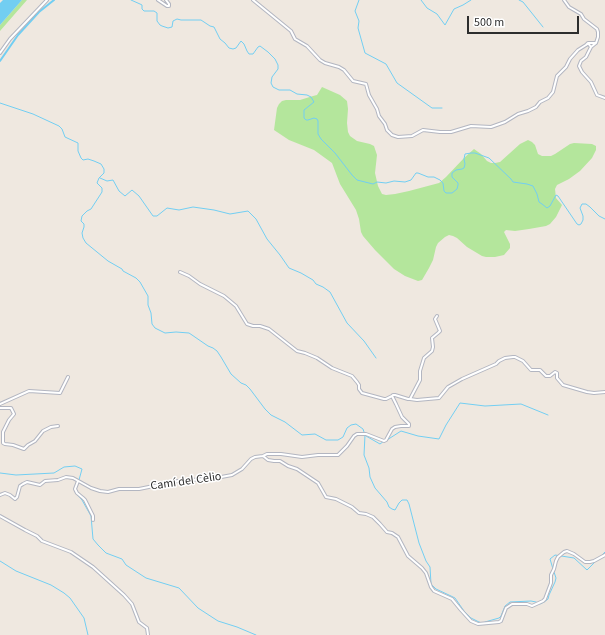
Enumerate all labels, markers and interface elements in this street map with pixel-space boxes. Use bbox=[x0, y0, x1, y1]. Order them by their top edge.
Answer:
scale bar bbox=[469, 8, 581, 34]
text: 500 m bbox=[474, 14, 504, 31]
street label: Camí del Cèlio bbox=[150, 470, 222, 494]

